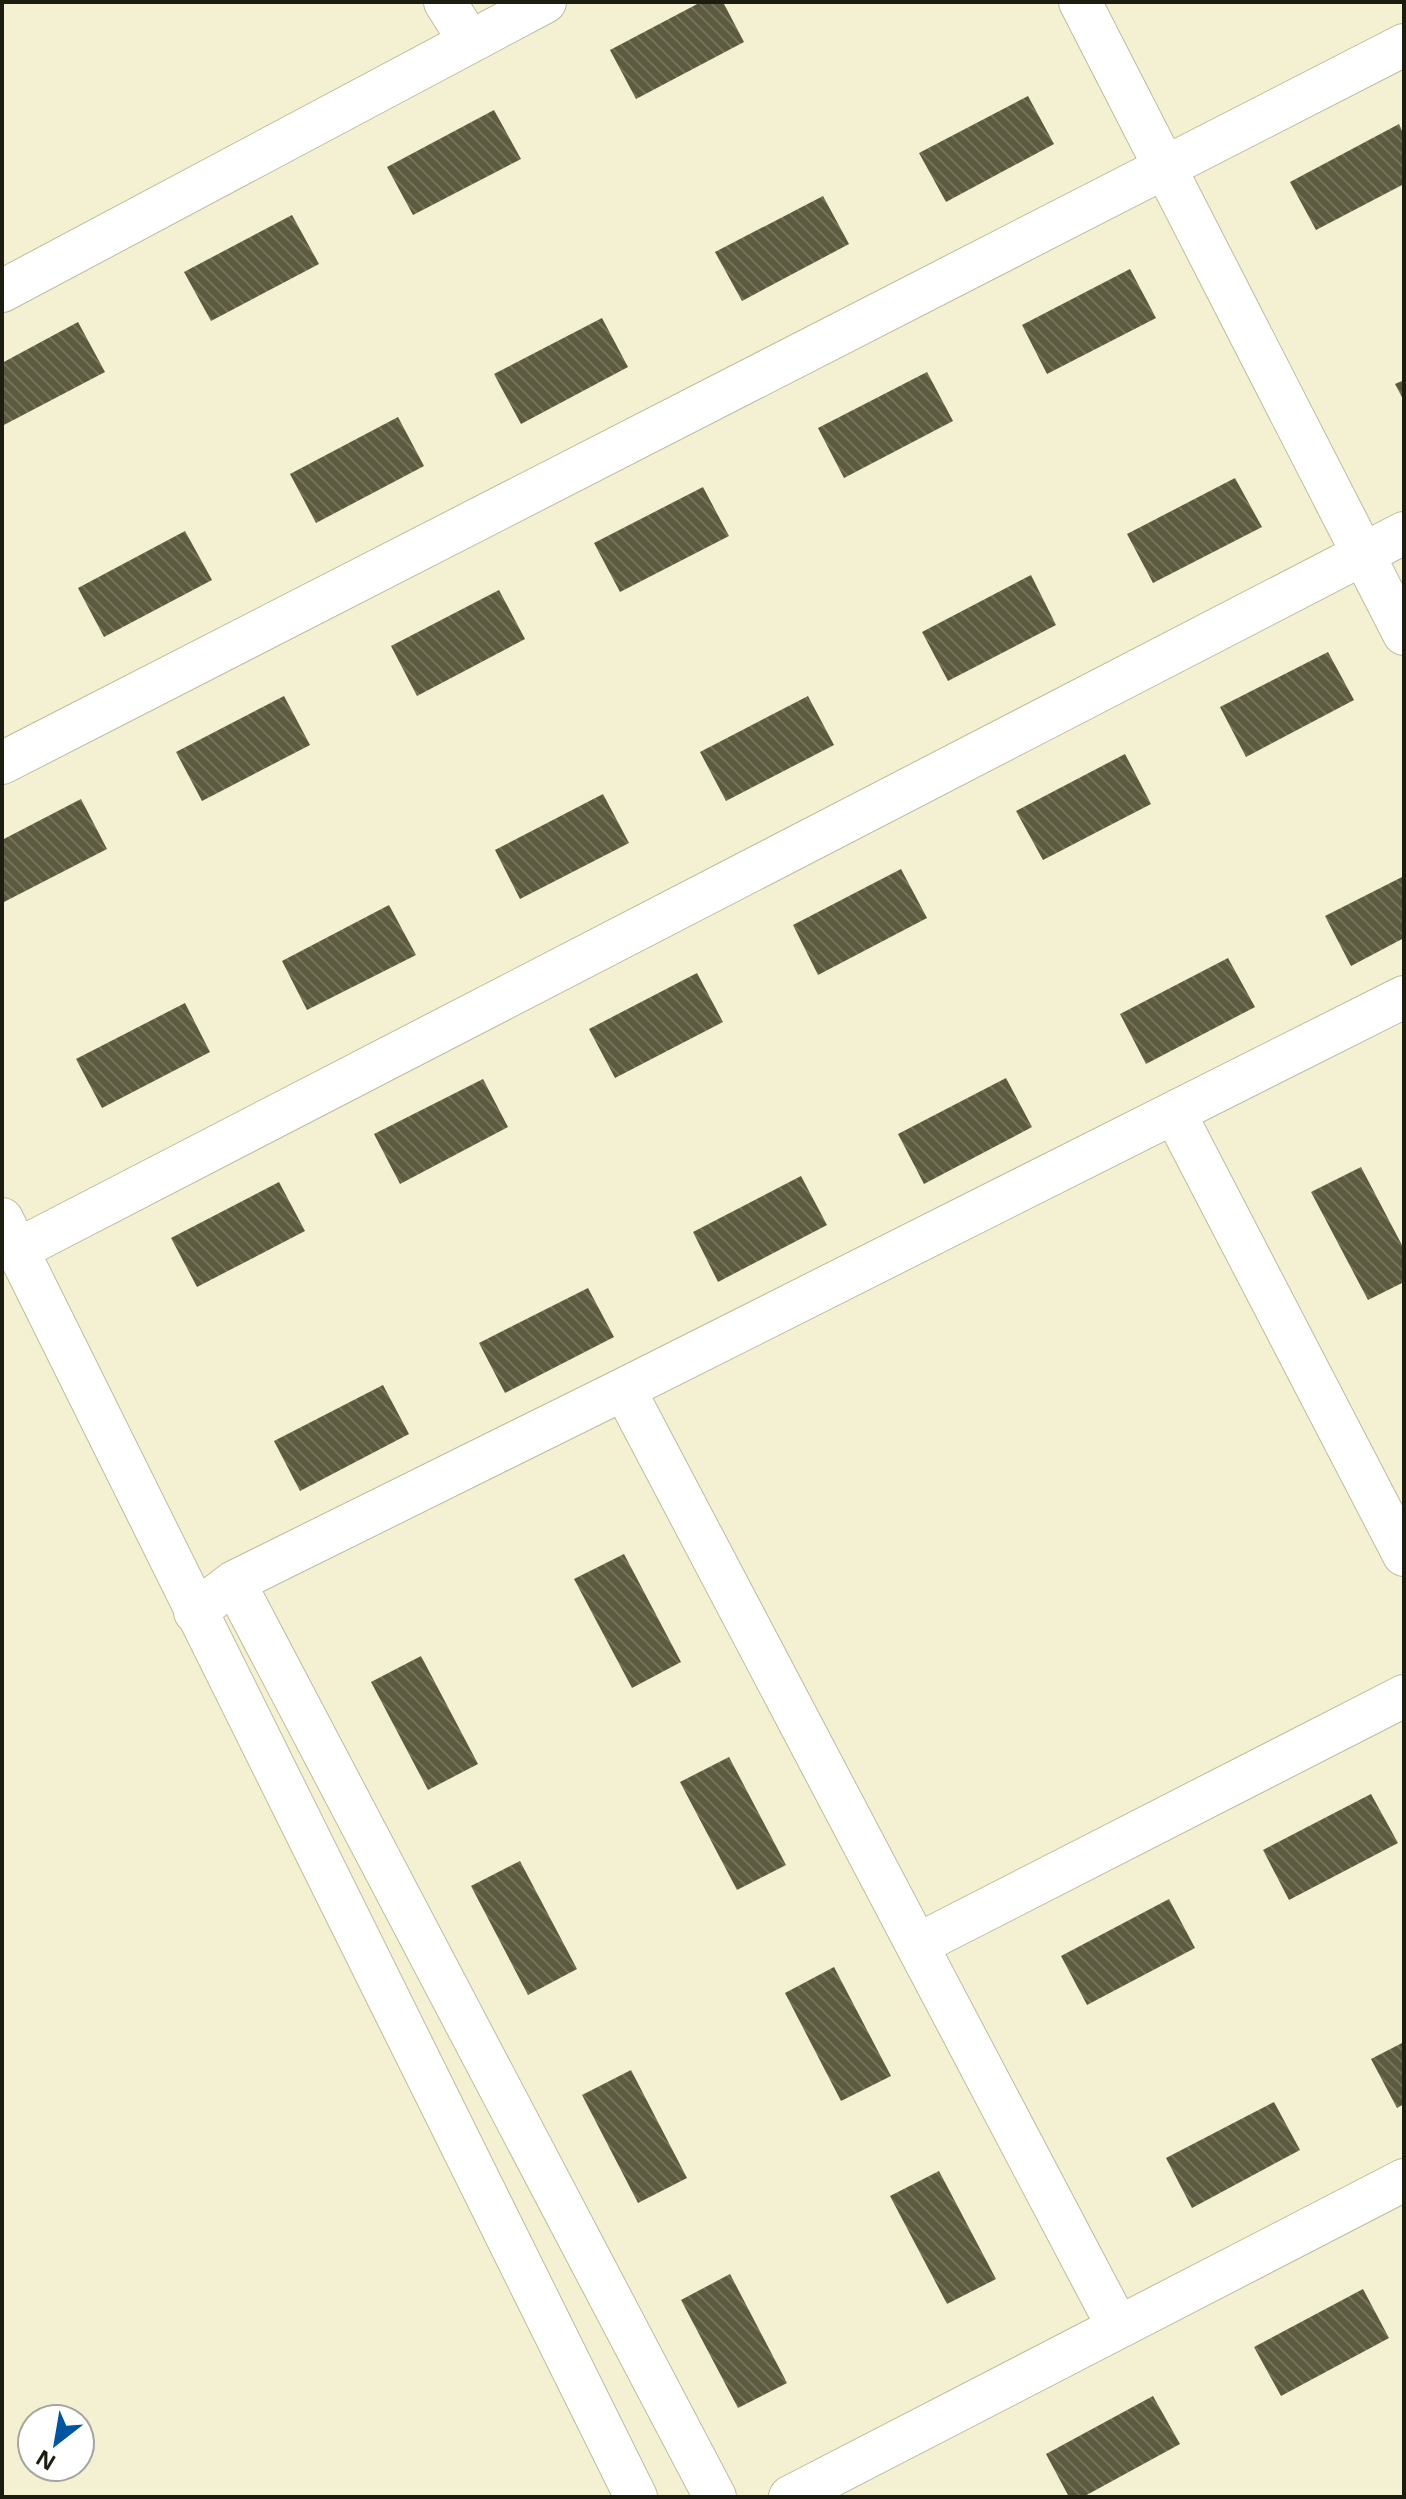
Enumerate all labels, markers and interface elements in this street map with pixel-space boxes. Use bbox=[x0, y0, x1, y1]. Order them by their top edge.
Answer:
north arrow bbox=[16, 2403, 96, 2483]
text: N bbox=[30, 2444, 61, 2478]

